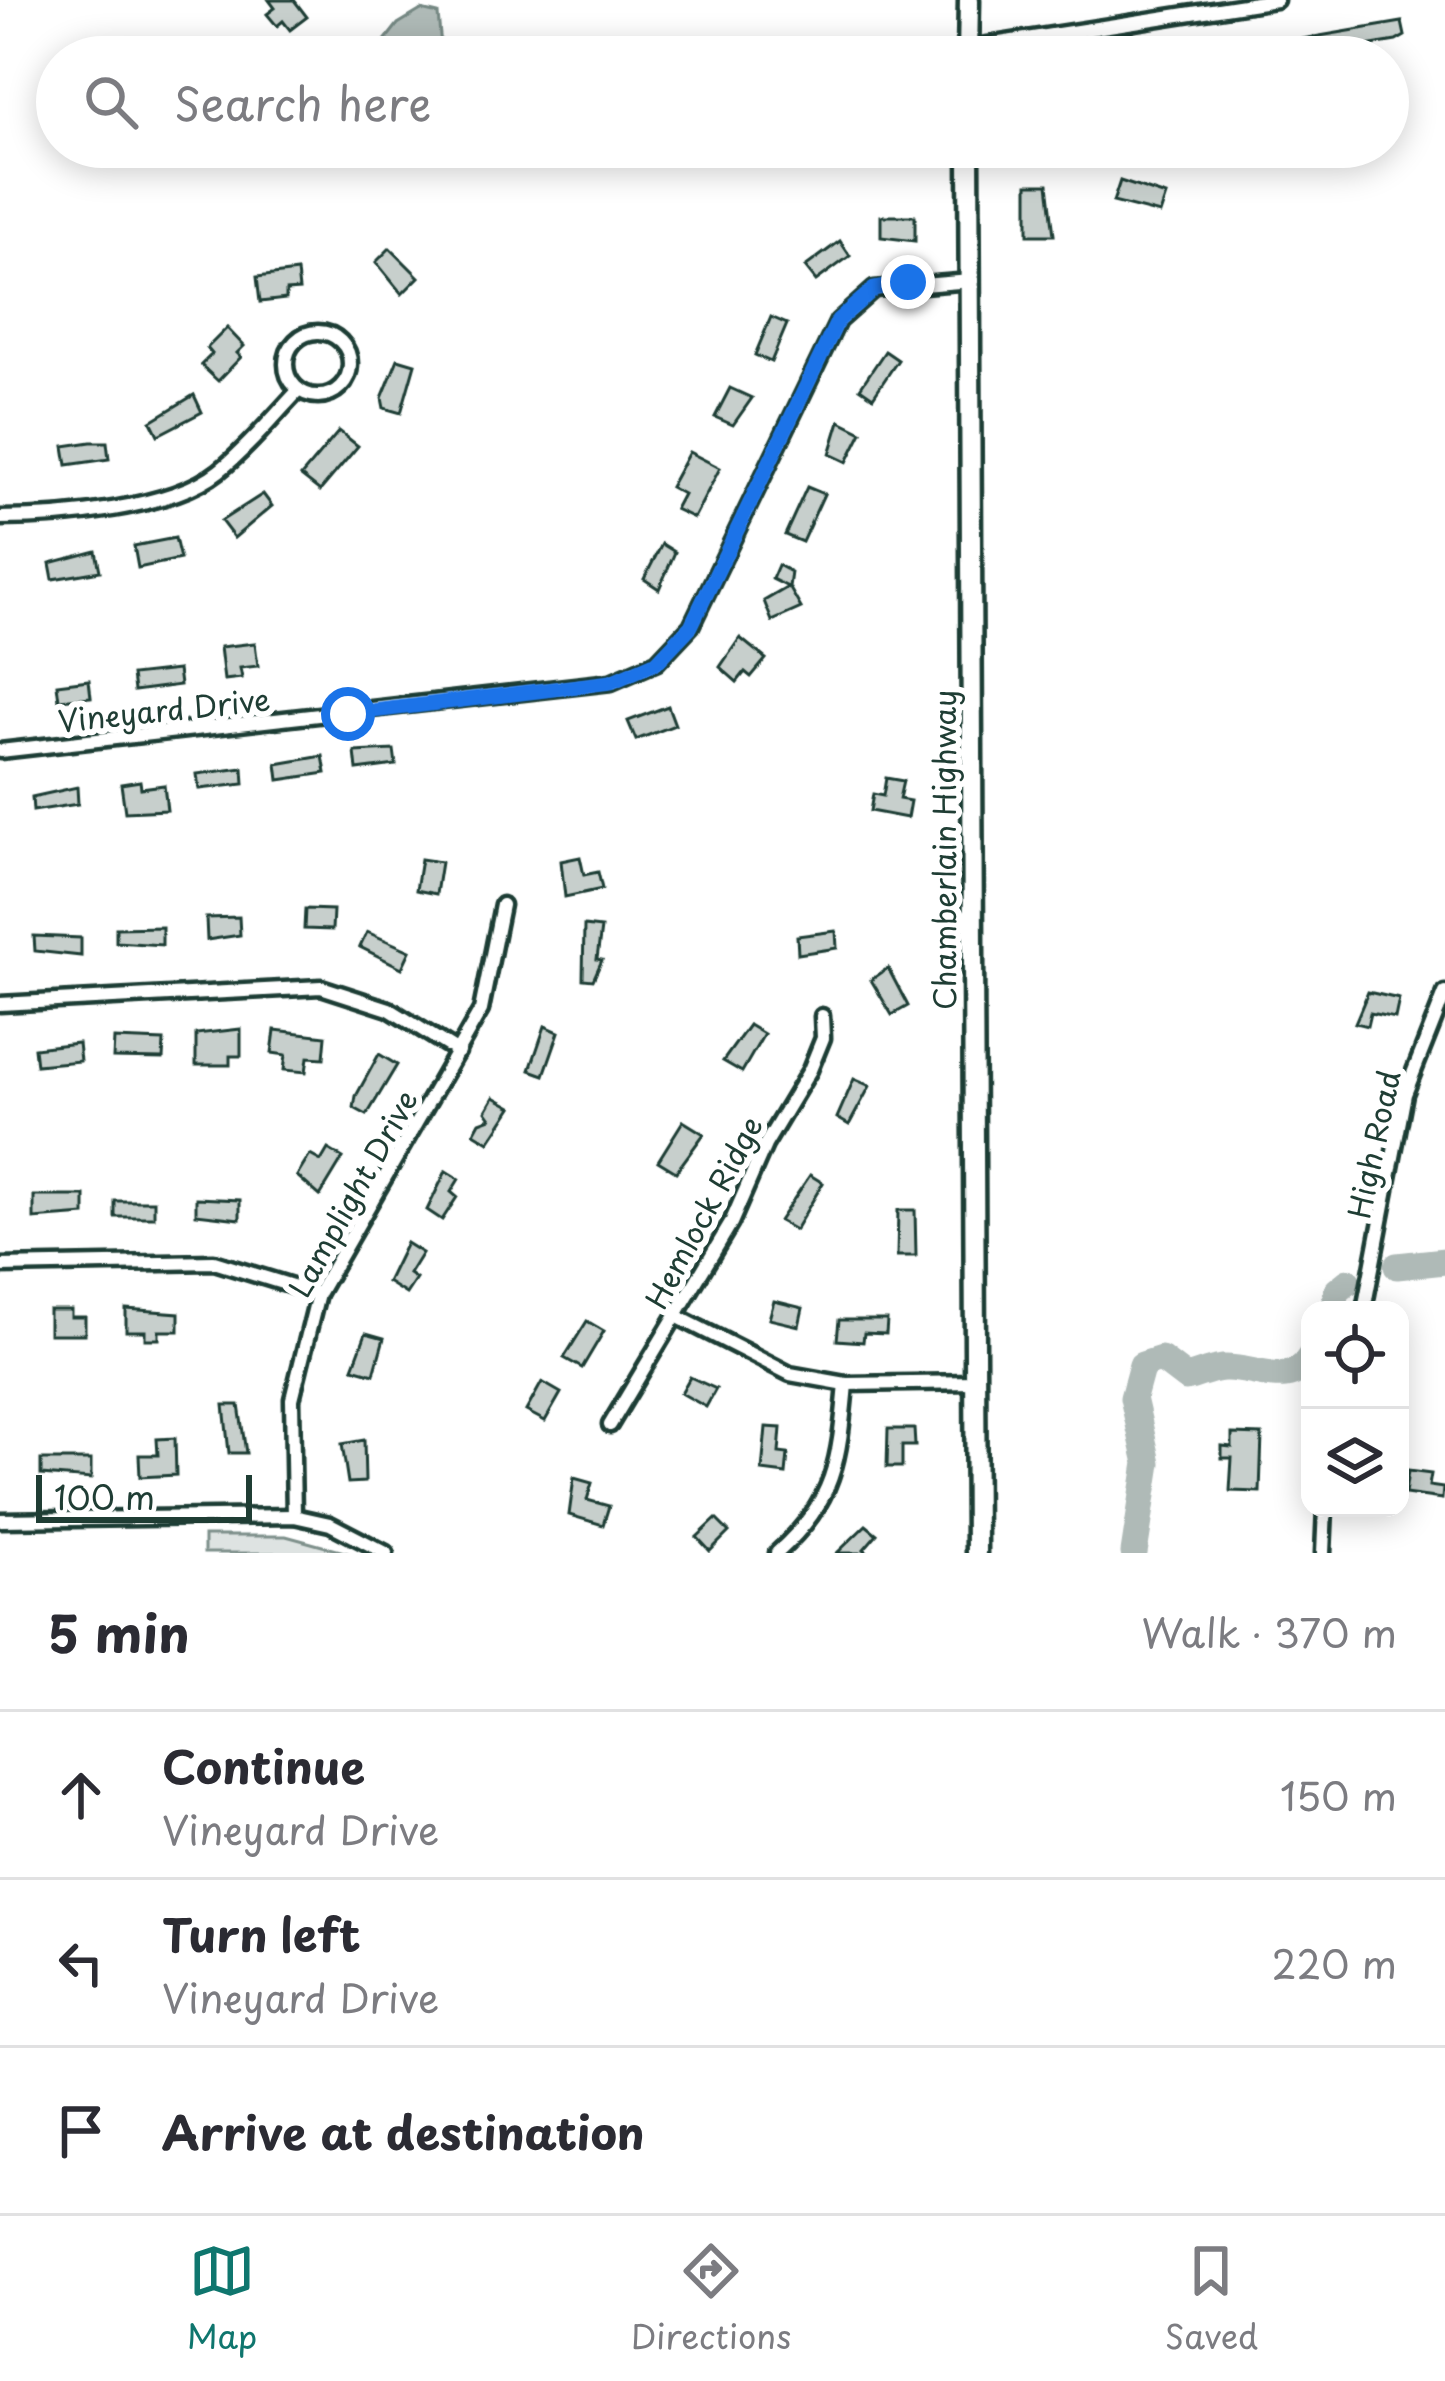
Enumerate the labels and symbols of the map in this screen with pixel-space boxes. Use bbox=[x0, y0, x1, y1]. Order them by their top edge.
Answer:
route end bbox=[881, 255, 935, 309]
street label: Vineyard Drive bbox=[56, 675, 272, 743]
route start bbox=[321, 687, 375, 741]
street label: Chamberlain Highway bbox=[921, 690, 966, 1010]
street label: High Road bbox=[1335, 1066, 1411, 1222]
street label: Lamplight Drive bbox=[276, 1081, 428, 1305]
street label: Hemlock Ridge bbox=[633, 1108, 773, 1316]
scale bar bbox=[36, 1469, 252, 1522]

